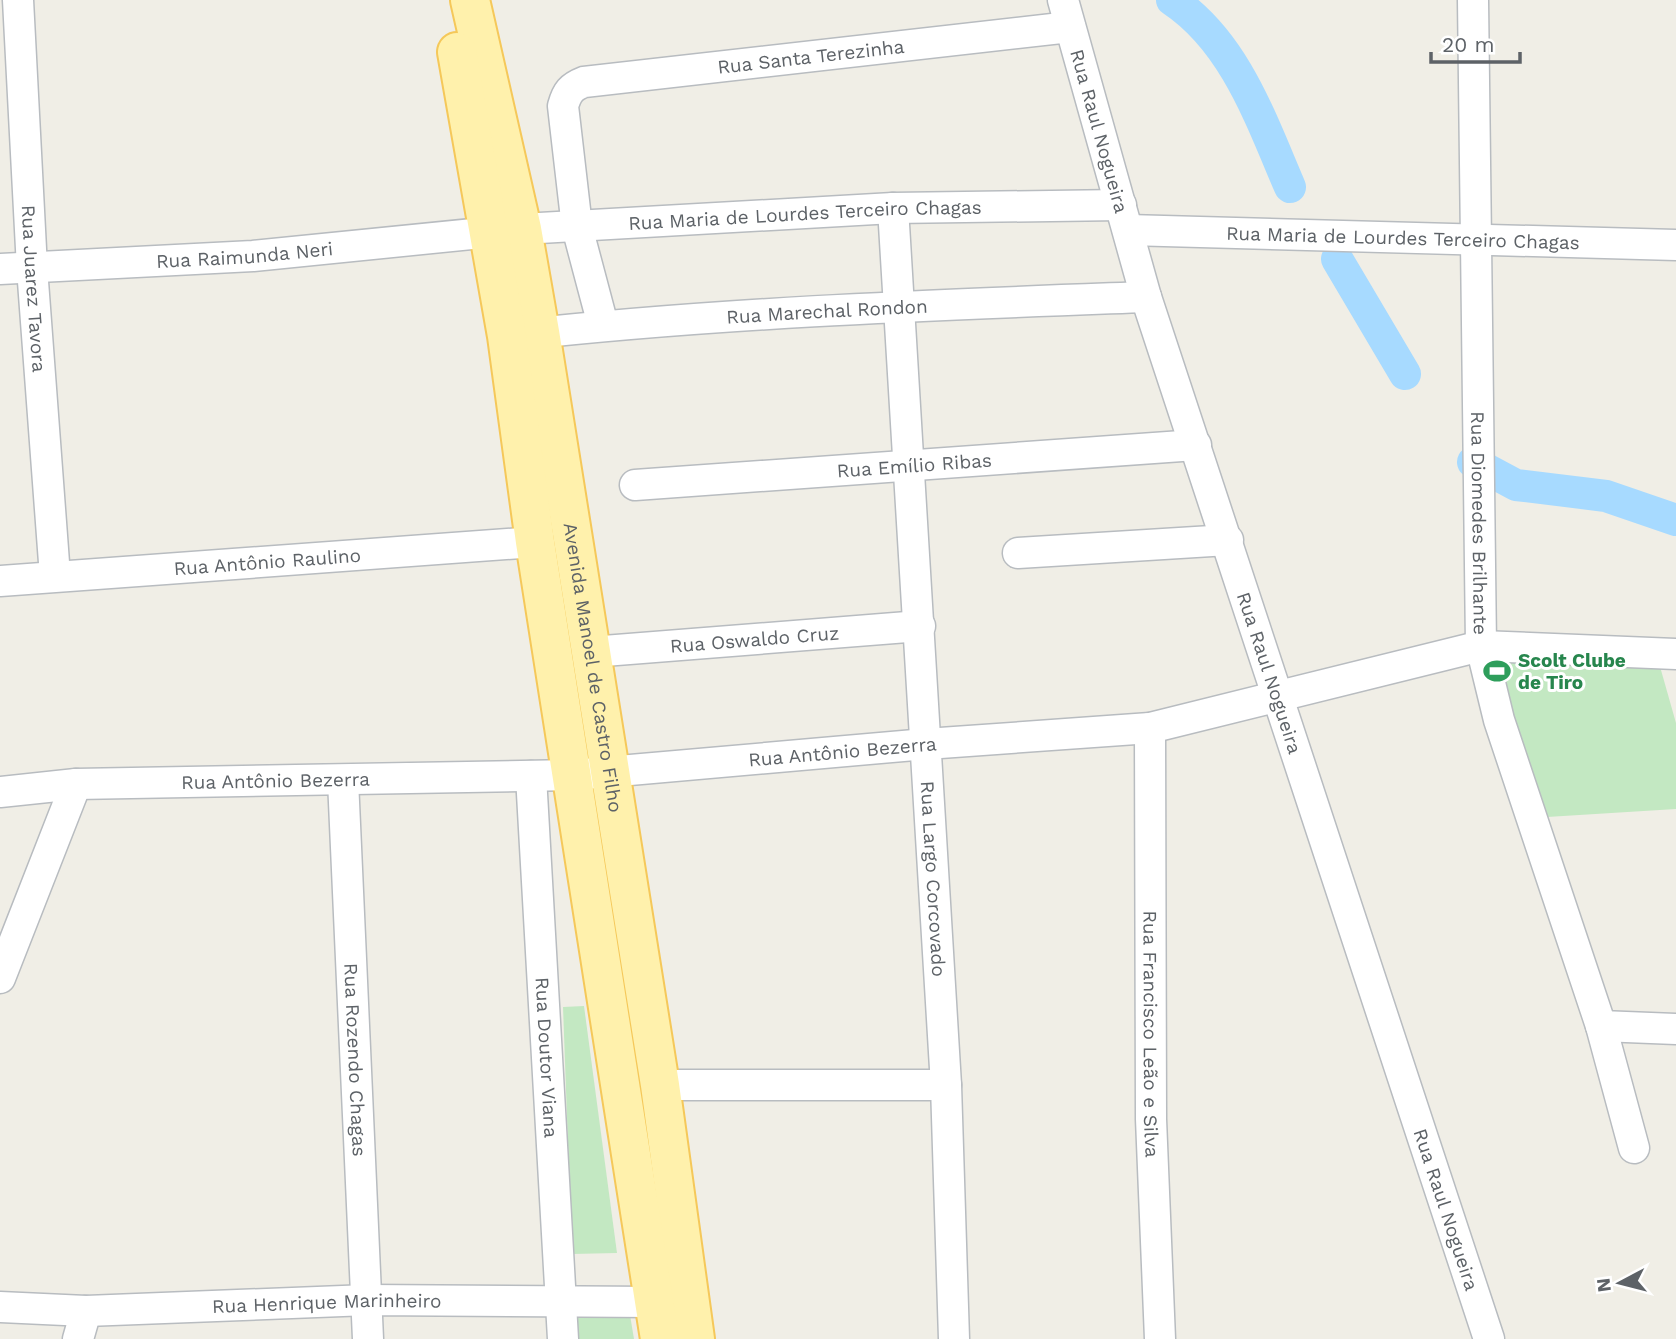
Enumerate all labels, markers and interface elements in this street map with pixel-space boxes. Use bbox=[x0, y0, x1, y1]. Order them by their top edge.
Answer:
scale bar bbox=[1431, 21, 1520, 65]
text: 20 m bbox=[1442, 32, 1494, 57]
street label: Rua Santa Terezinha bbox=[716, 35, 906, 79]
street label: Rua Raul Nogueira bbox=[1065, 47, 1133, 216]
street label: Rua Maria de Lourdes Terceiro Chagas bbox=[628, 196, 982, 235]
street label: Rua Juarez Tavora bbox=[17, 204, 51, 373]
street label: Rua Maria de Lourdes Terceiro Chagas bbox=[1226, 222, 1580, 254]
street label: Rua Raimunda Neri bbox=[156, 237, 334, 273]
street label: Rua Marechal Rondon bbox=[726, 295, 928, 329]
street label: Rua Diomedes Brilhante bbox=[1466, 411, 1492, 635]
street label: Rua Emílio Ribas bbox=[836, 449, 993, 483]
street label: Avenida Manoel de Castro Filho bbox=[559, 521, 627, 814]
street label: Rua Antônio Raulino bbox=[173, 544, 362, 580]
street label: Rua Raul Nogueira bbox=[1232, 589, 1307, 757]
street label: Rua Oswaldo Cruz bbox=[669, 621, 840, 658]
place label: Scolt Clube de Tiro bbox=[1518, 649, 1626, 694]
sports icon: Scolt Clube de Tiro bbox=[1482, 656, 1512, 686]
street label: Rua Antônio Bezerra bbox=[747, 732, 938, 772]
street label: Rua Antônio Bezerra bbox=[181, 768, 370, 794]
street label: Rua Largo Corcovado bbox=[916, 780, 950, 977]
street label: Rua Francisco Leão e Silva bbox=[1138, 910, 1164, 1158]
street label: Rua Rozendo Chagas bbox=[339, 963, 371, 1157]
street label: Rua Doutor Viana bbox=[530, 977, 563, 1139]
street label: Rua Raul Nogueira bbox=[1409, 1126, 1483, 1294]
north arrow bbox=[1585, 1248, 1655, 1318]
text: N bbox=[1591, 1277, 1616, 1293]
street label: Rua Henrique Marinheiro bbox=[212, 1289, 442, 1318]

